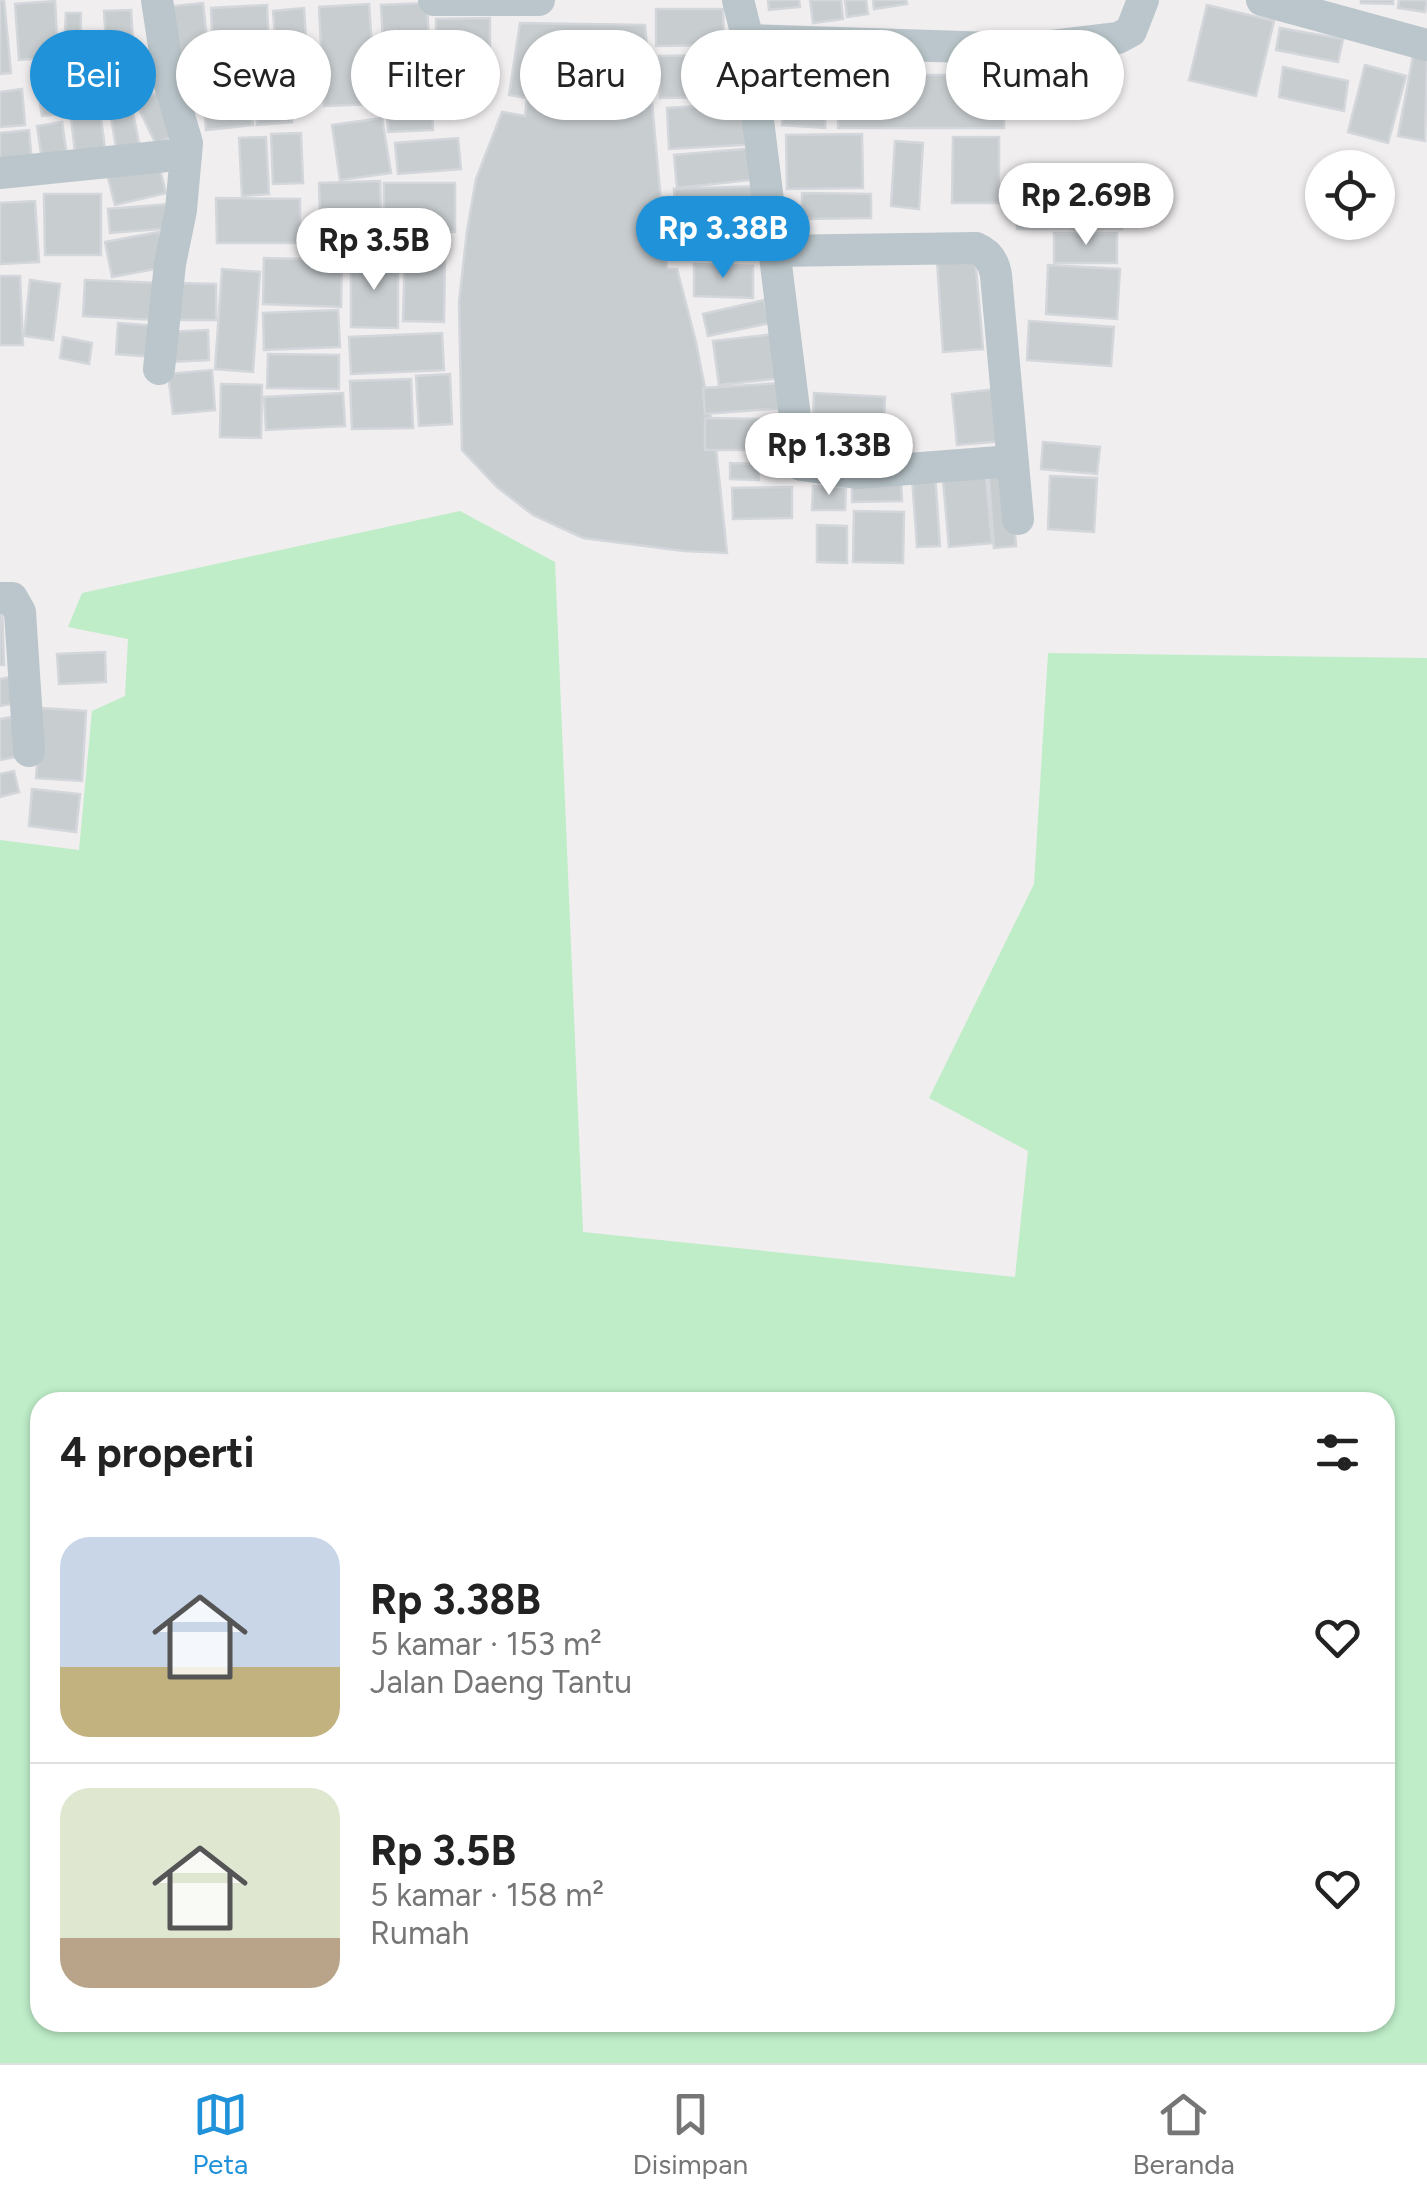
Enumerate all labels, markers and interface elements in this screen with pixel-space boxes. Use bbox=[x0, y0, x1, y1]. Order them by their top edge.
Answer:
chip: Beli bbox=[30, 30, 156, 120]
chip: Sewa bbox=[176, 30, 331, 120]
chip: Filter bbox=[351, 30, 500, 120]
chip: Baru bbox=[520, 30, 661, 120]
chip: Apartemen bbox=[681, 30, 926, 120]
chip: Rumah bbox=[946, 30, 1124, 120]
map controls bbox=[1305, 150, 1395, 240]
button: locate bbox=[1305, 150, 1395, 240]
pin: Rp 2.69B bbox=[983, 163, 1189, 248]
text: Rp 2.69B bbox=[1021, 176, 1151, 214]
pin: Rp 3.38B bbox=[620, 196, 826, 281]
pin: Rp 3.5B bbox=[282, 208, 466, 293]
text: Rp 3.38B bbox=[658, 209, 788, 247]
text: Rp 3.5B bbox=[318, 221, 430, 259]
pin: Rp 1.33B bbox=[726, 413, 932, 498]
text: Rp 1.33B bbox=[767, 426, 891, 464]
icon: filters bbox=[1310, 1425, 1365, 1480]
text: 4 properti bbox=[60, 1427, 254, 1478]
text: Rp 3.38B bbox=[370, 1574, 541, 1625]
icon: home bbox=[140, 1577, 260, 1697]
icon: heart bbox=[1310, 1610, 1365, 1665]
text: 5 kamar · 153 m² bbox=[370, 1625, 602, 1663]
text: Jalan Daeng Tantu bbox=[370, 1663, 632, 1701]
text: Rp 3.5B bbox=[370, 1825, 516, 1876]
icon: home bbox=[140, 1828, 260, 1948]
icon: heart bbox=[1310, 1861, 1365, 1916]
text: 5 kamar · 158 m² bbox=[370, 1876, 604, 1914]
text: Rumah bbox=[370, 1914, 469, 1952]
tab: Peta bbox=[192, 2087, 248, 2181]
tab: Disimpan bbox=[632, 2087, 748, 2181]
tab: Beranda bbox=[1132, 2087, 1235, 2181]

